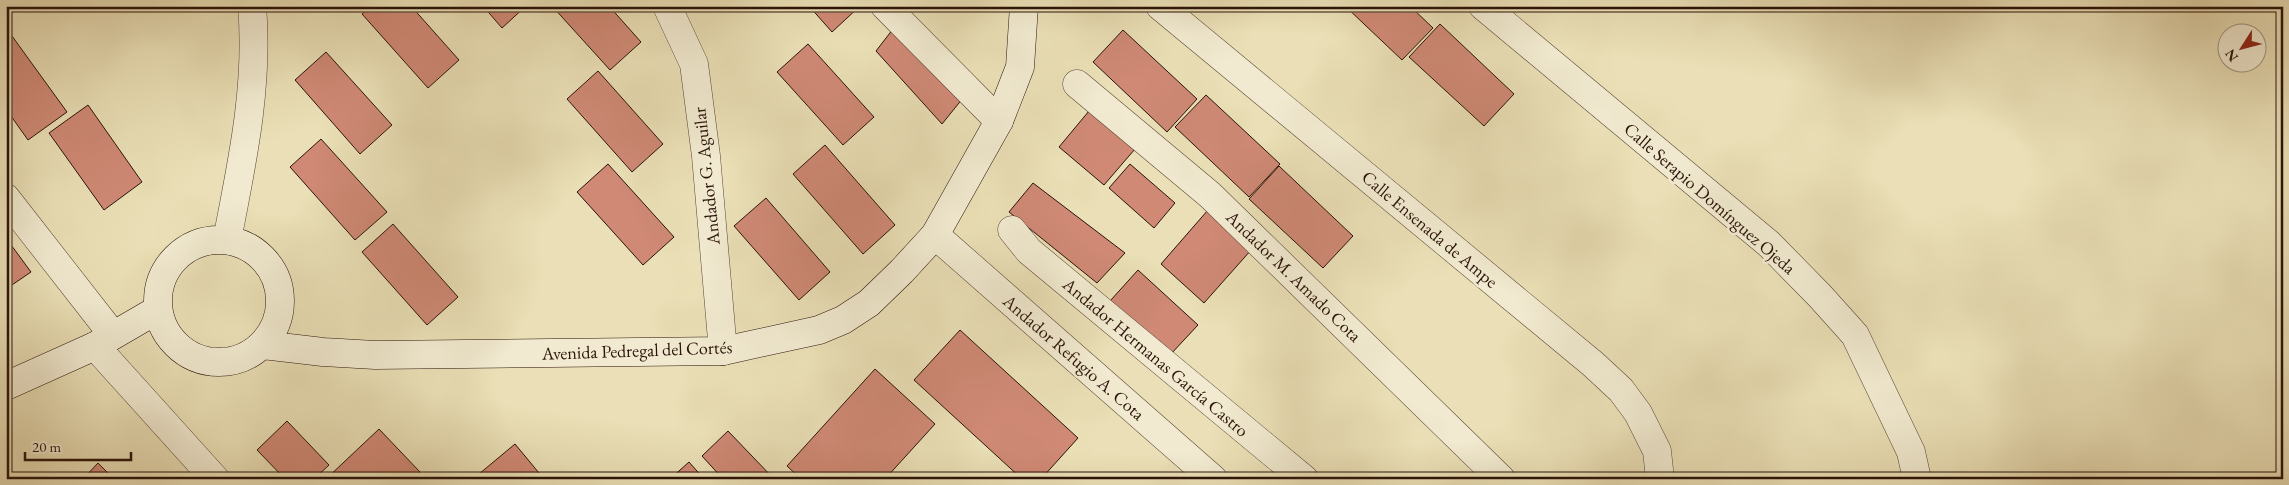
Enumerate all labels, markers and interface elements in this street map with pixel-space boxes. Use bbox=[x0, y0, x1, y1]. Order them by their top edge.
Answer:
north arrow bbox=[2216, 22, 2266, 72]
text: N bbox=[2220, 45, 2242, 66]
street label: Andador G. Aguilar bbox=[687, 106, 725, 247]
street label: Calle Serapio Domínguez Ojeda bbox=[1619, 117, 1801, 279]
street label: Calle Ensenada de Ampe bbox=[1357, 165, 1503, 293]
street label: Andador M. Amado Cota bbox=[1221, 205, 1367, 347]
street label: Andador Hermanas García Castro bbox=[1057, 272, 1254, 442]
street label: Andador Refugio A. Cota bbox=[998, 288, 1150, 425]
street label: Avenida Pedregal del Cortés bbox=[540, 335, 733, 365]
scale bar bbox=[25, 430, 131, 462]
text: 20 m bbox=[32, 437, 61, 456]

